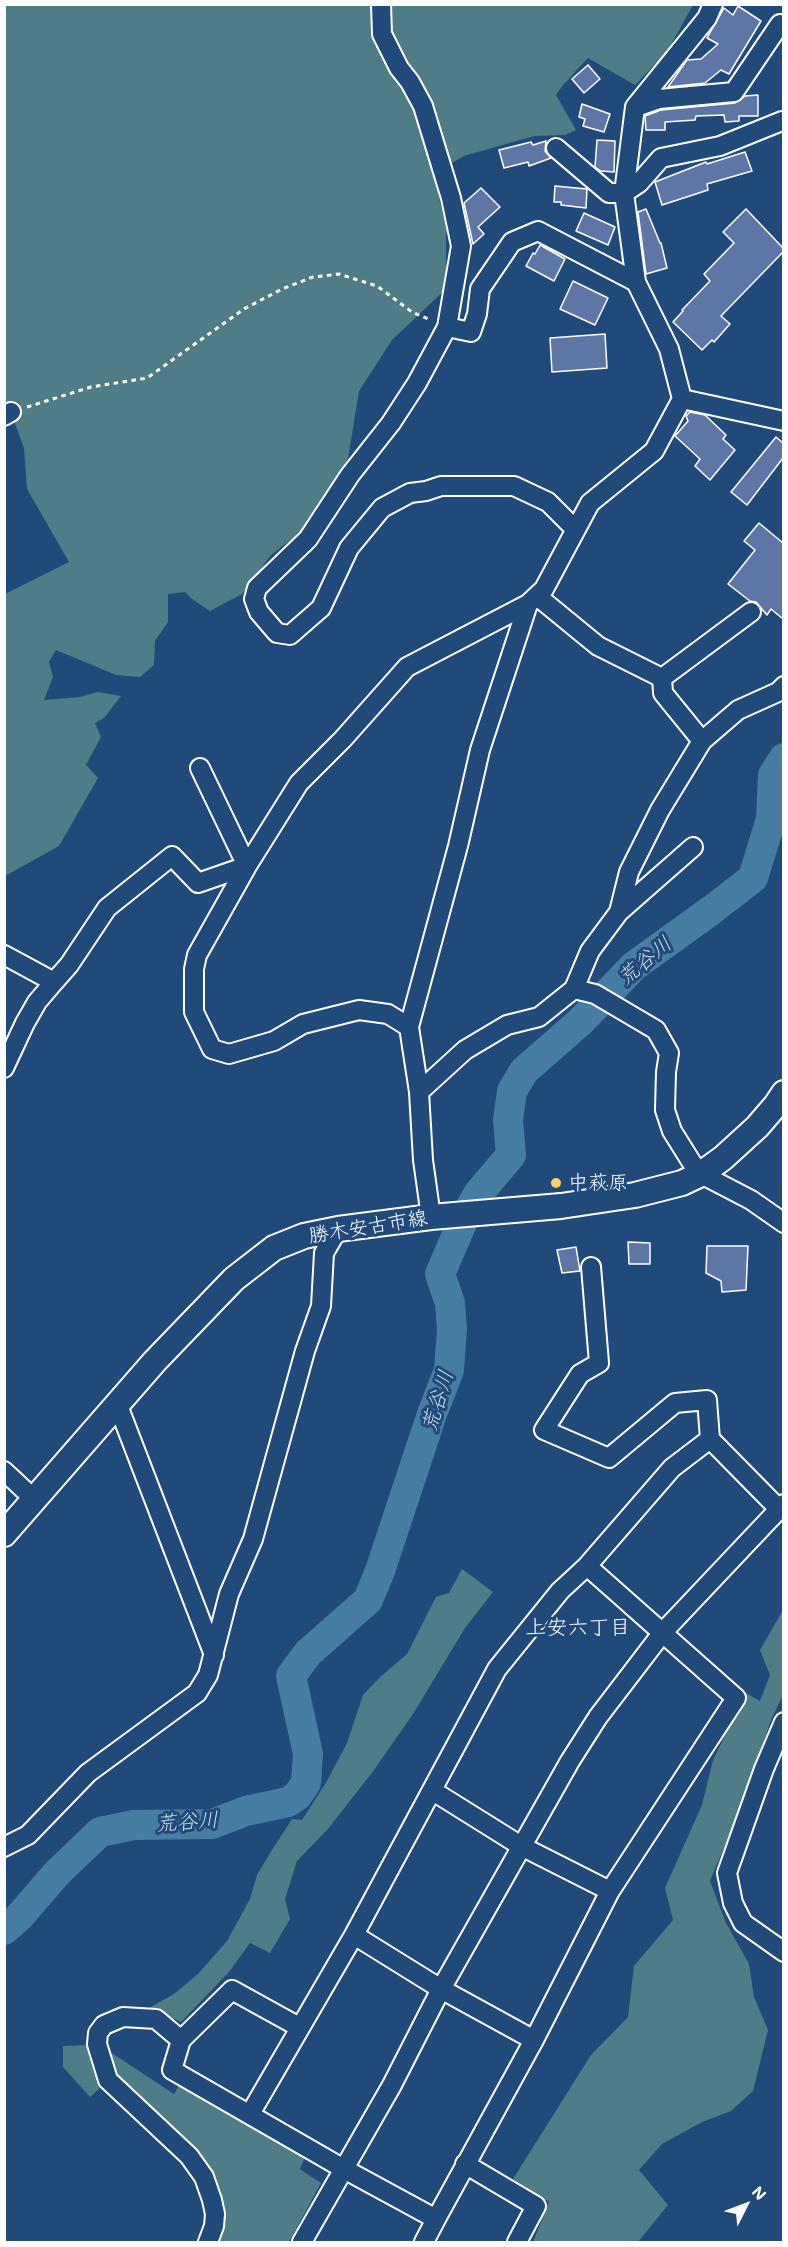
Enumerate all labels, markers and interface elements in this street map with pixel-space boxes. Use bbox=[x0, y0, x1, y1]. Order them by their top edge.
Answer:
water label: 荒谷川 bbox=[613, 931, 677, 991]
place label: 中萩原 bbox=[568, 1171, 628, 1195]
marker: 中萩原 bbox=[549, 1176, 563, 1190]
street label: 勝木安古市線 bbox=[307, 1206, 429, 1248]
water label: 荒谷川 bbox=[417, 1367, 459, 1435]
district label: 上安六丁目 bbox=[526, 1615, 630, 1641]
water label: 荒谷川 bbox=[155, 1807, 219, 1837]
north arrow bbox=[716, 2175, 776, 2235]
text: N bbox=[748, 2181, 772, 2204]

